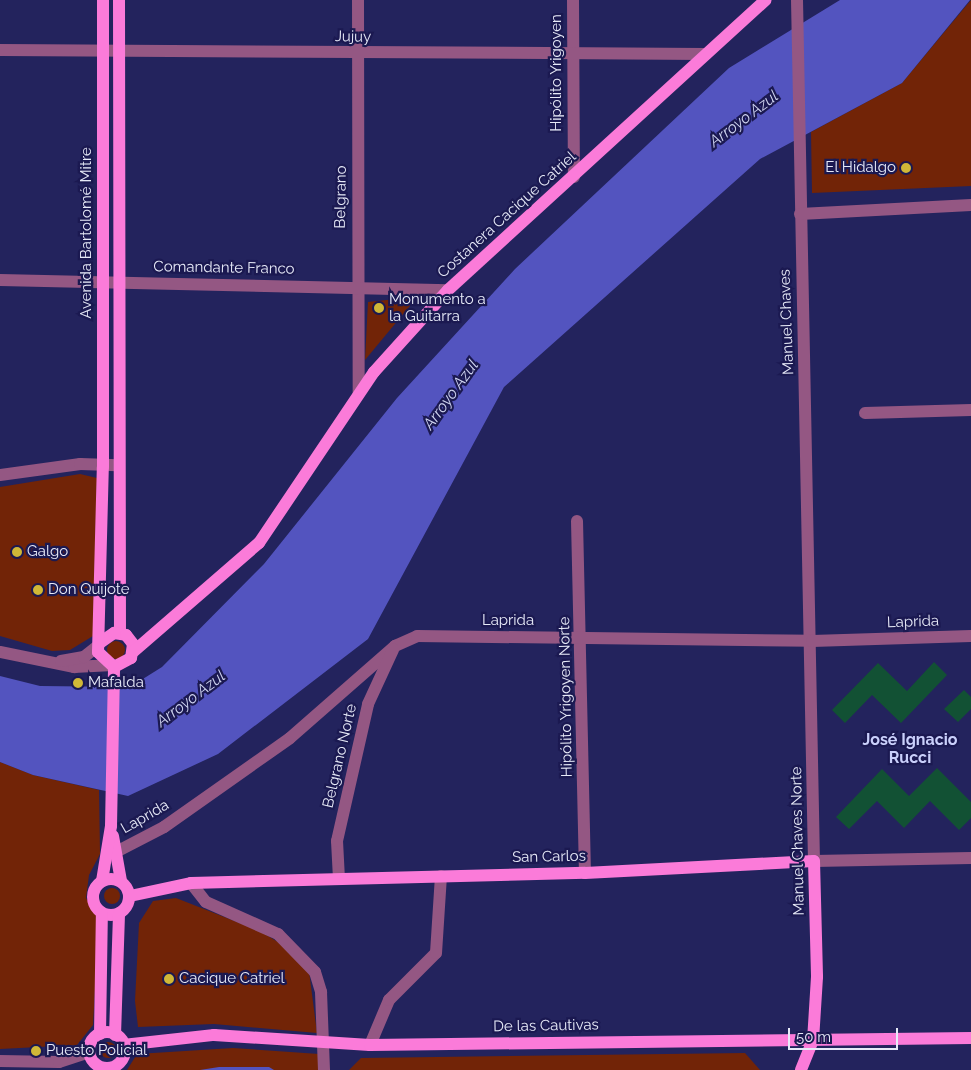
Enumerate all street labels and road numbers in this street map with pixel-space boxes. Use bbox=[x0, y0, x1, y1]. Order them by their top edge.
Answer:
street label: Hipólito Yrigoyen bbox=[548, 14, 566, 132]
street label: Jujuy bbox=[335, 28, 371, 46]
street label: Avenida Bartolomé Mitre bbox=[78, 147, 96, 319]
street label: Costanera Cacique Catriel bbox=[434, 148, 580, 282]
street label: Belgrano bbox=[331, 165, 351, 229]
street label: Comandante Franco bbox=[153, 258, 295, 278]
street label: Manuel Chaves bbox=[776, 269, 798, 375]
street label: Laprida bbox=[482, 612, 534, 630]
street label: Laprida bbox=[887, 612, 939, 632]
street label: Hipólito Yrigoyen Norte bbox=[556, 616, 576, 778]
street label: Belgrano Norte bbox=[319, 702, 361, 810]
street label: Manuel Chaves Norte bbox=[788, 766, 808, 916]
street label: Laprida bbox=[118, 796, 172, 838]
street label: San Carlos bbox=[512, 847, 586, 867]
street label: De las Cautivas bbox=[493, 1016, 599, 1036]

